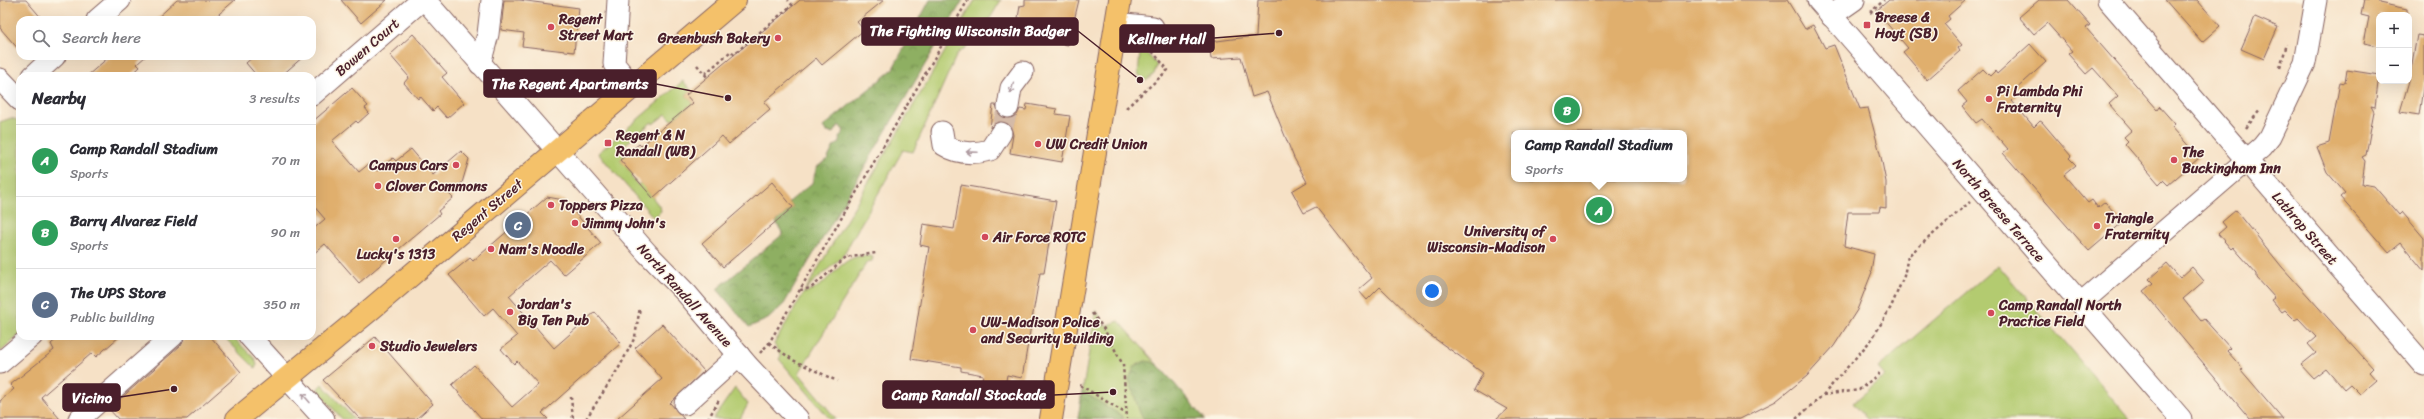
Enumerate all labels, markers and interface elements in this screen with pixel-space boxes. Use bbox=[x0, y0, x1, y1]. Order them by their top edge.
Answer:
place label: Breese & Hoyt (SB) bbox=[1874, 5, 1938, 46]
place label: Regent Street Mart bbox=[558, 7, 635, 48]
street label: Bowen Court bbox=[329, 12, 405, 83]
map controls bbox=[2376, 12, 2412, 84]
button: + bbox=[2376, 12, 2412, 48]
search box bbox=[16, 16, 316, 60]
callout: The Fighting Wisconsin Badger bbox=[862, 18, 1078, 45]
text: The Fighting Wisconsin Badger bbox=[869, 18, 1072, 44]
marker: Breese & Hoyt (SB) bbox=[1862, 20, 1872, 30]
marker: Regent Street Mart bbox=[546, 22, 556, 32]
text: Search here bbox=[62, 25, 141, 51]
callout: Kellner Hall bbox=[1120, 25, 1214, 52]
place label: Greenbush Bakery bbox=[657, 26, 771, 51]
text: Kellner Hall bbox=[1127, 26, 1207, 52]
icon: search bbox=[30, 27, 52, 49]
marker: Greenbush Bakery bbox=[773, 33, 783, 43]
button: − bbox=[2376, 48, 2412, 84]
callout: The Regent Apartments bbox=[484, 70, 656, 97]
text: The Regent Apartments bbox=[492, 71, 650, 97]
place label: Pi Lambda Phi Fraternity bbox=[1996, 79, 2084, 120]
one-way arrow bbox=[1008, 81, 1015, 94]
text: Nearby bbox=[32, 83, 86, 113]
text: 3 results bbox=[249, 87, 300, 110]
marker: Pi Lambda Phi Fraternity bbox=[1984, 94, 1994, 104]
pin: B bbox=[1554, 95, 1580, 125]
place label: Regent & N Randall (WB) bbox=[615, 123, 696, 164]
popup bbox=[1511, 130, 1687, 182]
place label: UW Credit Union bbox=[1046, 132, 1148, 157]
text: Camp Randall Stadium bbox=[1525, 132, 1673, 158]
text: Camp Randall Stadium bbox=[70, 136, 218, 162]
marker: Regent & N Randall (WB) bbox=[603, 138, 613, 148]
marker: UW Credit Union bbox=[1033, 139, 1043, 149]
place label: The Buckingham Inn bbox=[2182, 140, 2281, 181]
one-way arrow bbox=[966, 148, 979, 156]
text: A bbox=[41, 149, 49, 172]
text: 70 m bbox=[271, 149, 300, 172]
street label: North Breese Terrace bbox=[1946, 152, 2051, 268]
place label: Campus Cars bbox=[368, 153, 449, 178]
marker: The Buckingham Inn bbox=[2169, 155, 2179, 165]
text: Sports bbox=[1525, 158, 1563, 181]
marker: Campus Cars bbox=[451, 160, 461, 170]
text: Sports bbox=[70, 162, 108, 185]
street label: Regent Street bbox=[446, 172, 530, 248]
place label: Clover Commons bbox=[385, 174, 488, 199]
marker: Clover Commons bbox=[373, 181, 383, 191]
street label: Lathrop Street bbox=[2265, 186, 2344, 271]
place label: Toppers Pizza bbox=[559, 193, 643, 218]
pin: A bbox=[1586, 195, 1612, 225]
marker: Toppers Pizza bbox=[546, 200, 556, 210]
place label: Triangle Fraternity bbox=[2104, 206, 2170, 247]
text: Barry Alvarez Field bbox=[70, 208, 197, 234]
pin: C bbox=[505, 210, 531, 240]
place label: Jimmy John's bbox=[582, 211, 666, 236]
marker: Jimmy John's bbox=[570, 218, 580, 228]
place label: University of Wisconsin-Madison bbox=[1427, 219, 1548, 260]
text: B bbox=[41, 221, 49, 244]
text: 90 m bbox=[270, 221, 300, 244]
marker: Triangle Fraternity bbox=[2092, 221, 2102, 231]
place label: Air Force ROTC bbox=[992, 225, 1086, 250]
marker: Air Force ROTC bbox=[980, 232, 990, 242]
text: Sports bbox=[70, 234, 108, 257]
marker: Lucky's 1313 bbox=[391, 234, 401, 244]
marker: University of Wisconsin-Madison bbox=[1548, 234, 1558, 244]
place label: Nam's Noodle bbox=[498, 237, 585, 262]
street label: North Randall Avenue bbox=[631, 237, 739, 353]
place label: Lucky's 1313 bbox=[357, 242, 435, 267]
marker: Nam's Noodle bbox=[486, 244, 496, 254]
text: The UPS Store bbox=[70, 280, 166, 306]
your location bbox=[1422, 281, 1442, 301]
place label: Jordan's Big Ten Pub bbox=[517, 292, 589, 333]
text: C bbox=[41, 293, 49, 316]
text: 350 m bbox=[263, 293, 300, 316]
place label: Camp Randall North Practice Field bbox=[1998, 293, 2122, 334]
text: Public building bbox=[70, 306, 155, 329]
marker: Jordan's Big Ten Pub bbox=[505, 307, 515, 317]
marker: Camp Randall North Practice Field bbox=[1986, 308, 1996, 318]
place label: UW-Madison Police and Security Building bbox=[980, 310, 1115, 351]
marker: UW-Madison Police and Security Building bbox=[968, 325, 978, 335]
place label: Studio Jewelers bbox=[379, 334, 477, 359]
marker: Studio Jewelers bbox=[367, 341, 377, 351]
callout: Camp Randall Stockade bbox=[883, 381, 1054, 408]
text: Camp Randall Stockade bbox=[891, 382, 1047, 408]
callout: Vicino bbox=[63, 384, 120, 411]
text: Vicino bbox=[72, 385, 113, 411]
one-way arrow bbox=[301, 393, 310, 403]

